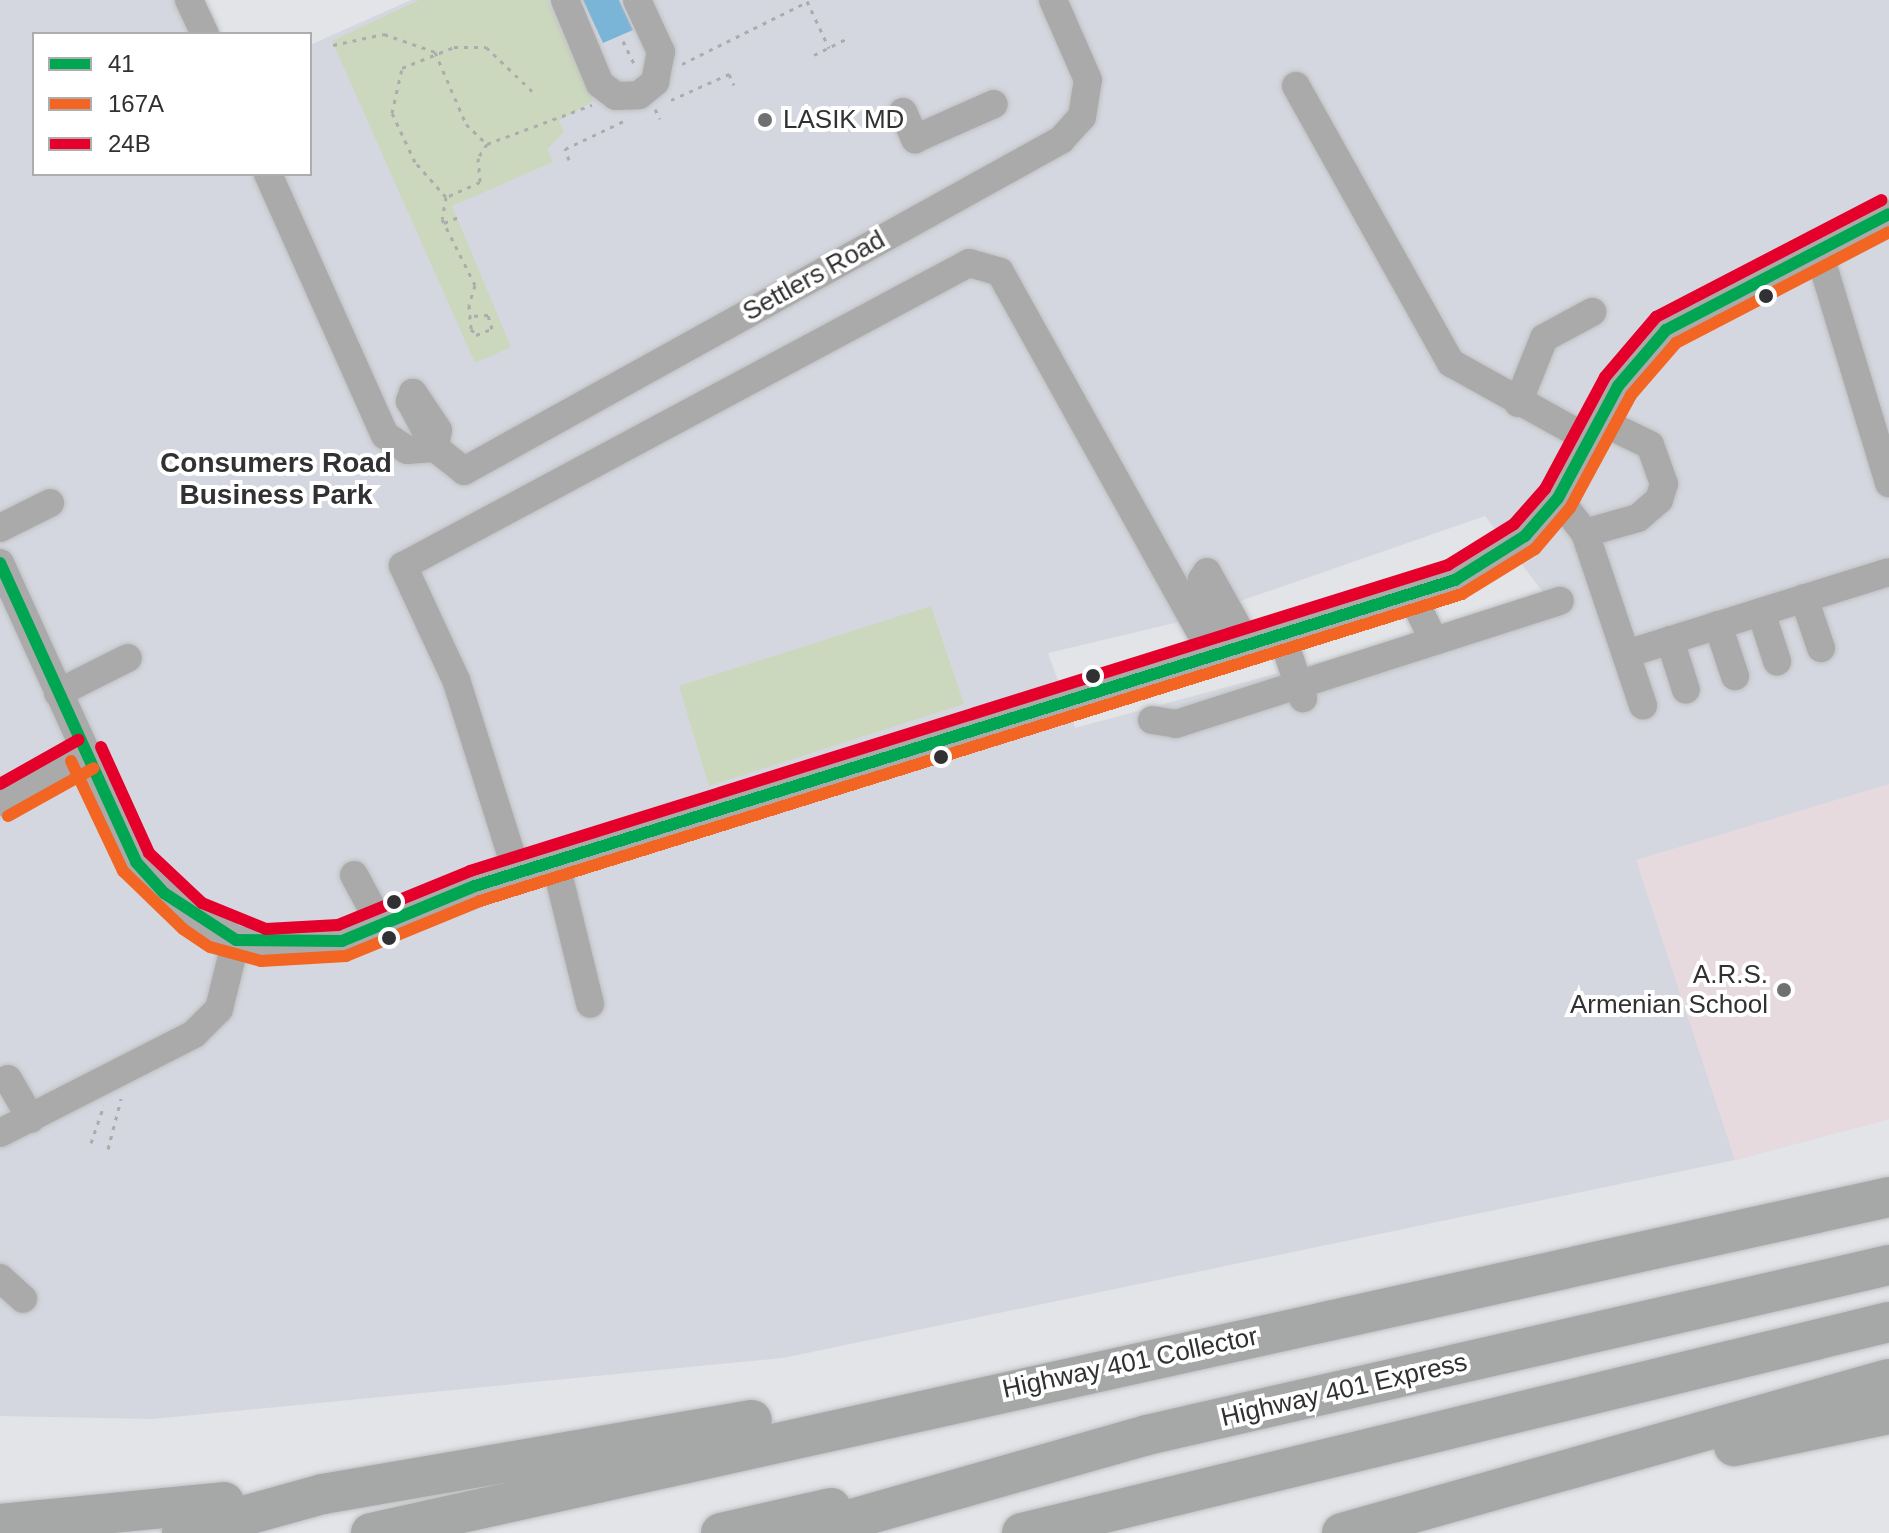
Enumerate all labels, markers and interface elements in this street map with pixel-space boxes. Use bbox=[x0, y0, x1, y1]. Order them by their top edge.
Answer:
legend bbox=[32, 32, 312, 176]
text: 41 bbox=[108, 50, 135, 77]
text: 167A bbox=[108, 90, 164, 117]
place label: LASIK MD bbox=[783, 104, 904, 136]
marker: LASIK MD bbox=[754, 109, 776, 131]
text: 24B bbox=[108, 130, 151, 157]
street label: Settlers Road bbox=[738, 224, 890, 328]
unlabelled marker bbox=[1758, 288, 1774, 304]
district label: Consumers Road Business Park bbox=[160, 446, 392, 512]
unlabelled marker bbox=[1085, 668, 1101, 684]
unlabelled marker bbox=[933, 749, 949, 765]
unlabelled marker bbox=[386, 894, 402, 910]
unlabelled marker bbox=[381, 930, 397, 946]
place label: A.R.S. Armenian School bbox=[1570, 959, 1768, 1020]
marker: A.R.S. Armenian School bbox=[1775, 981, 1793, 999]
street label: Highway 401 Collector bbox=[1000, 1321, 1260, 1405]
street label: Highway 401 Express bbox=[1218, 1347, 1470, 1433]

